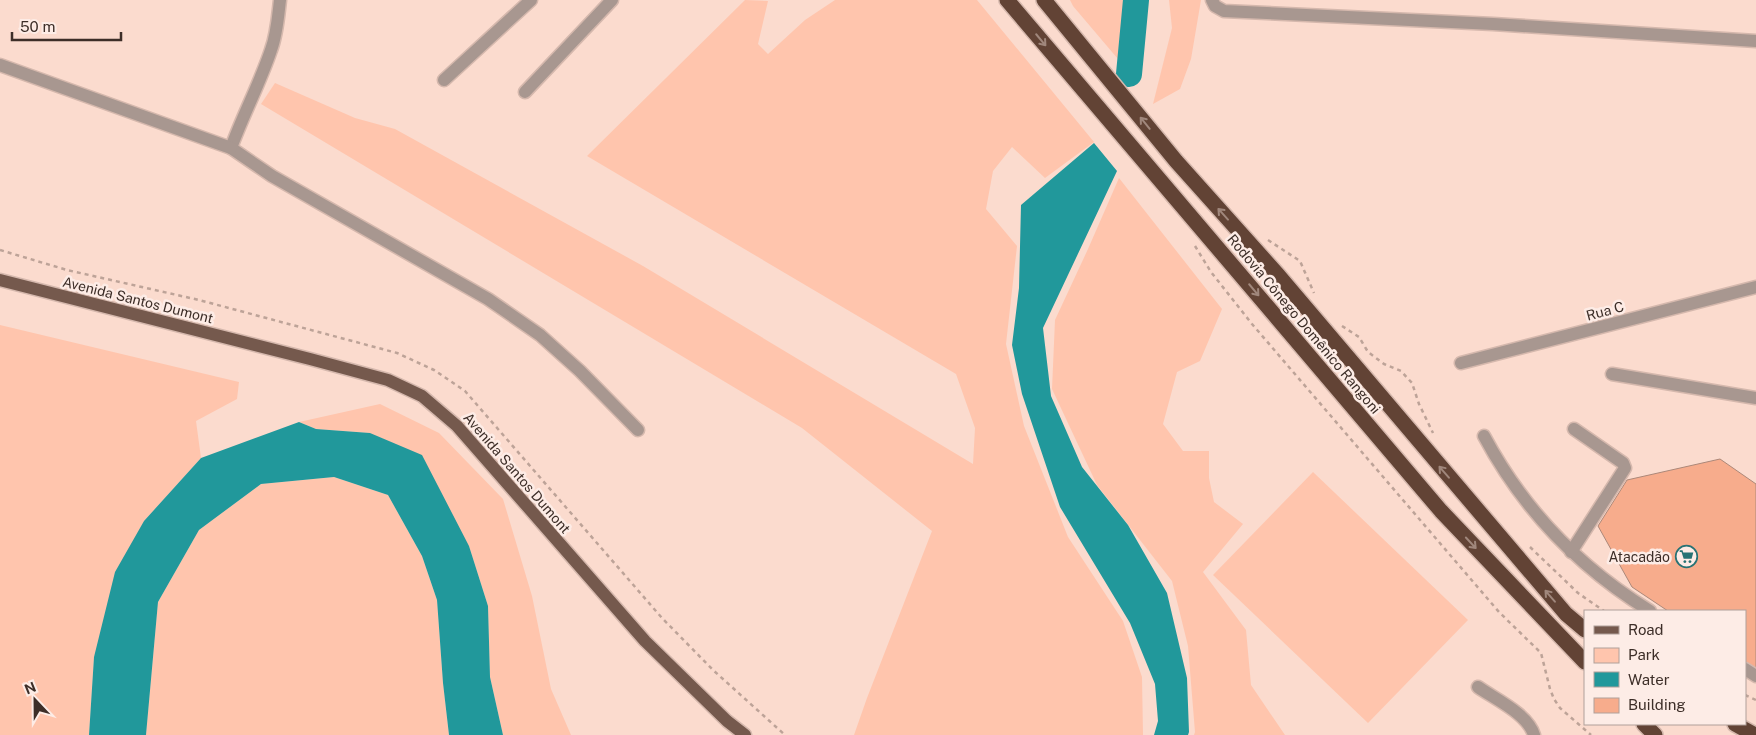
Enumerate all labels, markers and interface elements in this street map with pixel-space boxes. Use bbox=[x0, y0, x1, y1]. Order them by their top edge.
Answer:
scale bar bbox=[12, 10, 121, 42]
text: 50 m bbox=[20, 18, 55, 35]
one-way arrow bbox=[1035, 33, 1046, 46]
one-way arrow bbox=[1139, 117, 1150, 130]
one-way arrow bbox=[1217, 207, 1229, 220]
street label: Rodovia Cônego Domênico Rangoni bbox=[1224, 231, 1384, 417]
street label: Avenida Santos Dumont bbox=[61, 274, 215, 326]
one-way arrow bbox=[1249, 283, 1260, 296]
street label: Rua C bbox=[1584, 298, 1626, 324]
street label: Avenida Santos Dumont bbox=[460, 409, 574, 537]
one-way arrow bbox=[1439, 466, 1450, 479]
one-way arrow bbox=[1465, 536, 1477, 549]
supermarket icon: Atacadão bbox=[1674, 545, 1698, 569]
place label: Atacadão bbox=[1608, 549, 1670, 565]
one-way arrow bbox=[1545, 590, 1556, 603]
legend bbox=[1584, 610, 1746, 725]
text: Road bbox=[1628, 621, 1664, 638]
text: Park bbox=[1628, 646, 1660, 663]
text: Water bbox=[1628, 671, 1670, 688]
north arrow bbox=[10, 675, 60, 725]
text: N bbox=[22, 678, 38, 697]
text: Building bbox=[1628, 696, 1686, 713]

